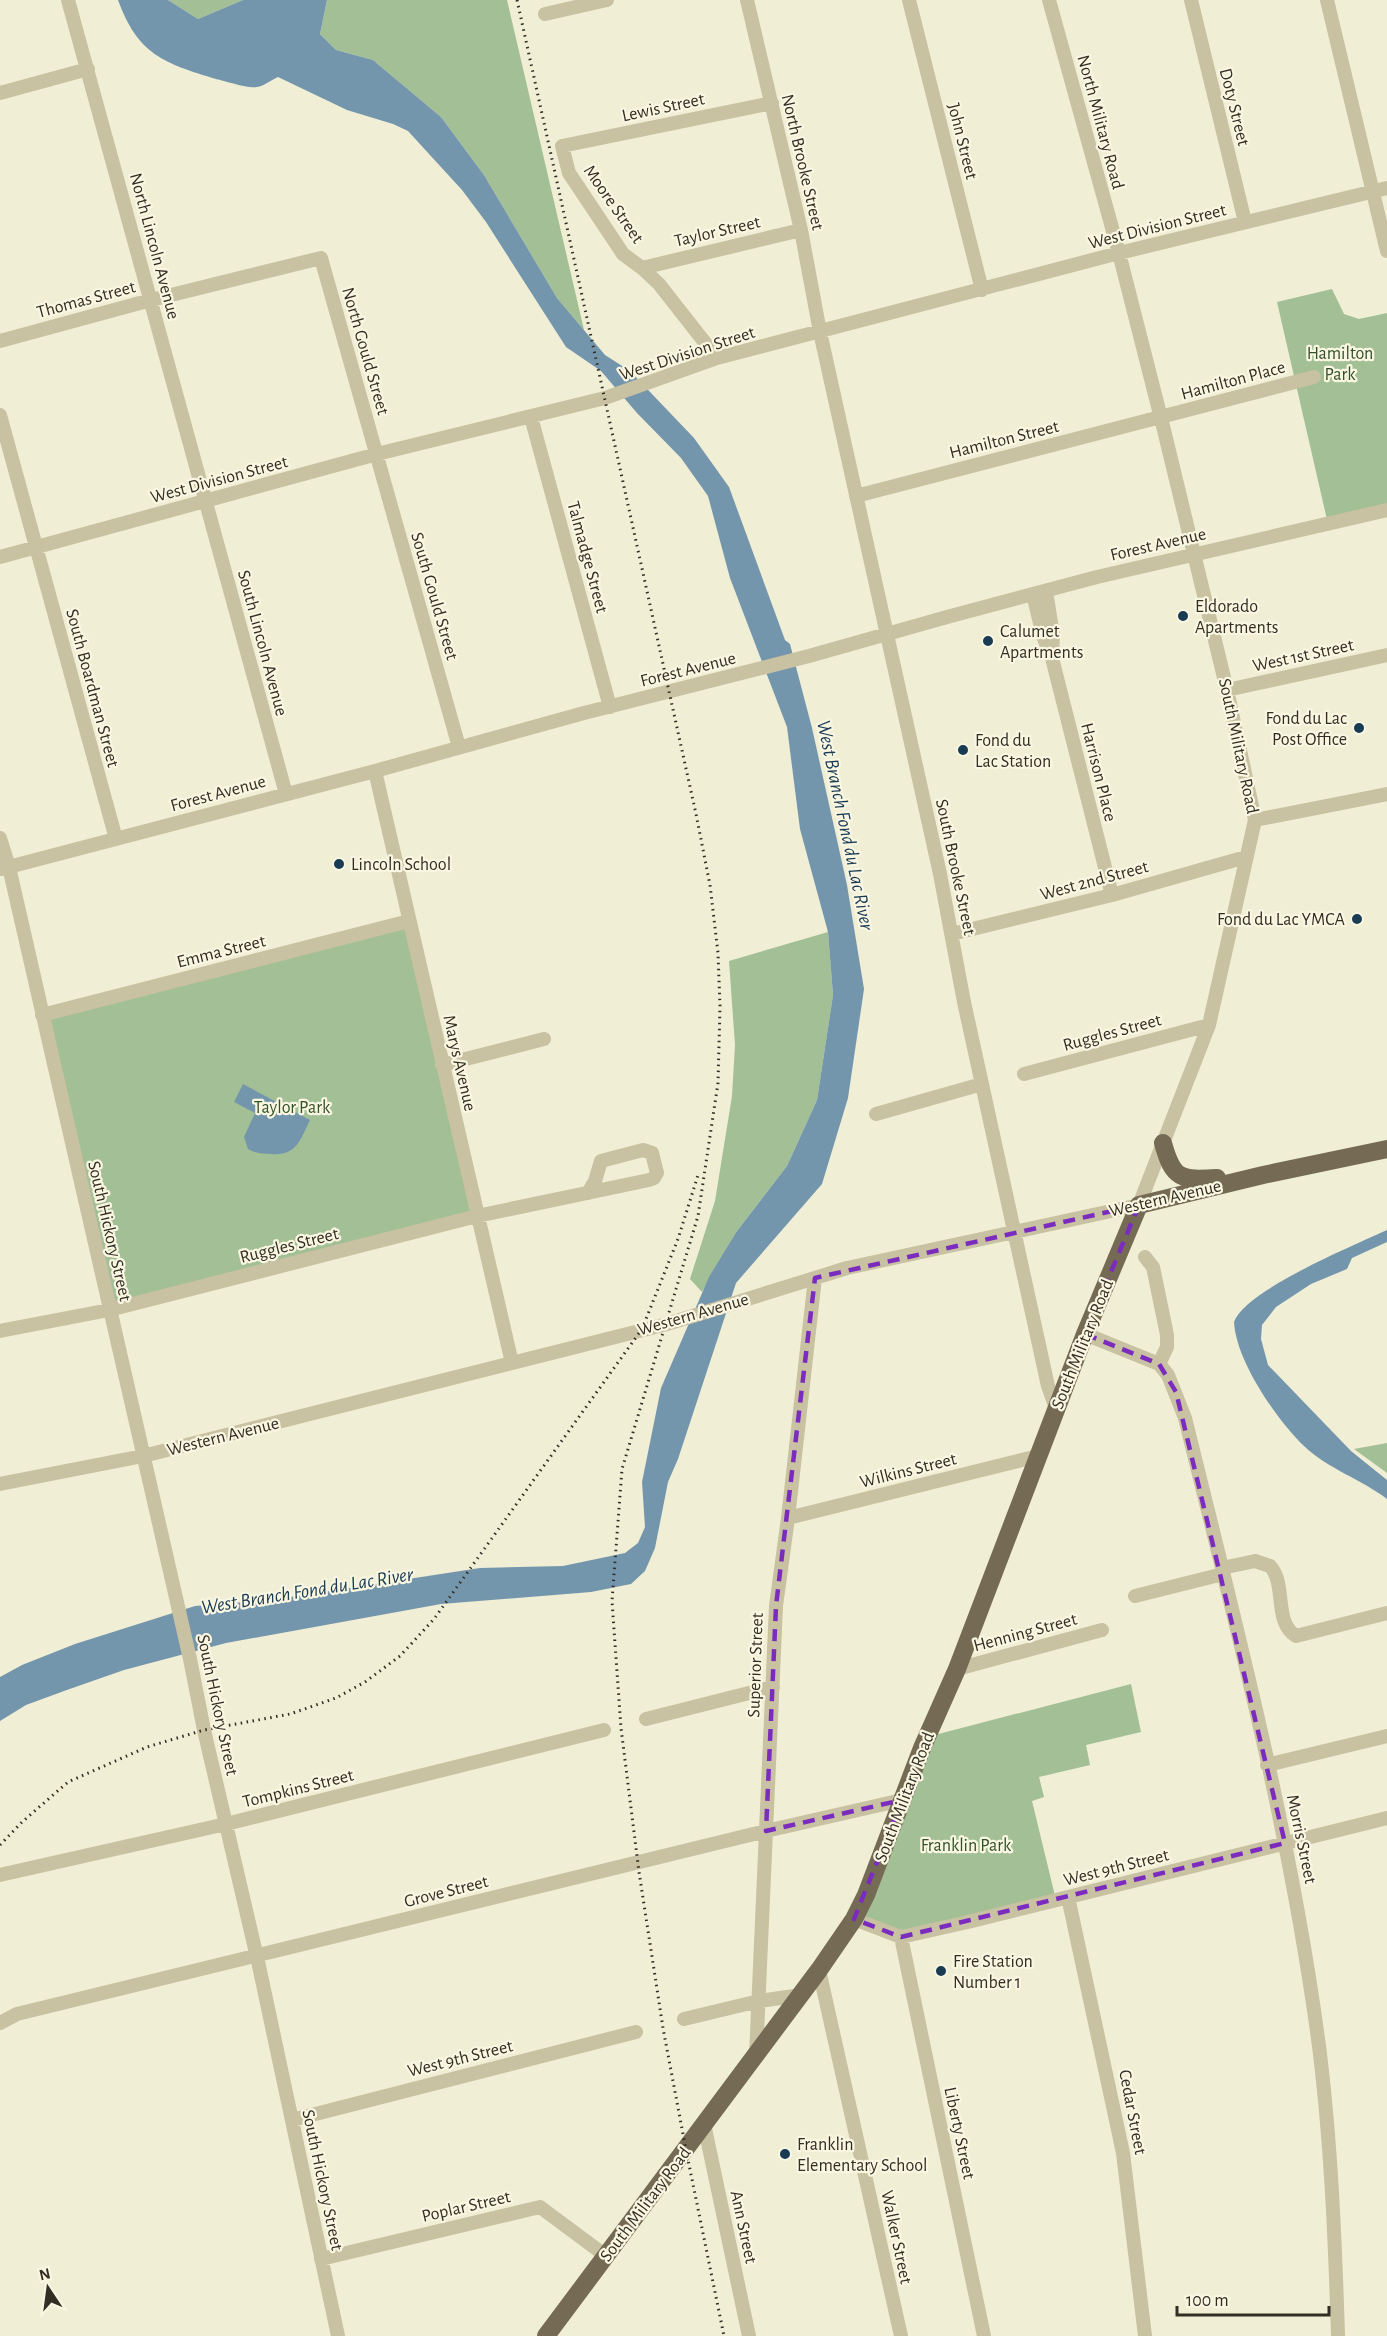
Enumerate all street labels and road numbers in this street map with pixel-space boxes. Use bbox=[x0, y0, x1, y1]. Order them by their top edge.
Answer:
street label: North Military Road bbox=[1073, 53, 1127, 191]
street label: Doty Street bbox=[1216, 67, 1252, 148]
street label: Lewis Street bbox=[620, 90, 706, 126]
street label: North Brooke Street bbox=[778, 92, 826, 232]
street label: John Street bbox=[944, 101, 980, 181]
street label: Moore Street bbox=[580, 162, 647, 247]
street label: North Lincoln Avenue bbox=[126, 171, 182, 321]
street label: West Division Street bbox=[1087, 201, 1228, 253]
street label: Taylor Street bbox=[672, 213, 762, 251]
street label: Thomas Street bbox=[35, 278, 138, 322]
street label: North Gould Street bbox=[338, 285, 392, 417]
street label: West Division Street bbox=[617, 323, 757, 384]
street label: Hamilton Place bbox=[1179, 358, 1287, 404]
street label: Hamilton Street bbox=[948, 418, 1061, 462]
street label: West Division Street bbox=[149, 453, 290, 507]
street label: Talmadge Street bbox=[563, 499, 611, 615]
street label: Forest Avenue bbox=[1109, 525, 1208, 565]
street label: South Gould Street bbox=[407, 530, 461, 662]
street label: South Lincoln Avenue bbox=[234, 568, 290, 718]
street label: South Boardman Street bbox=[62, 607, 122, 770]
street label: West 1st Street bbox=[1251, 636, 1356, 675]
street label: Forest Avenue bbox=[639, 649, 738, 691]
street label: South Military Road bbox=[1215, 677, 1261, 816]
street label: Harrison Place bbox=[1077, 721, 1119, 823]
street label: Forest Avenue bbox=[169, 773, 268, 815]
street label: South Brooke Street bbox=[932, 797, 978, 937]
street label: West 2nd Street bbox=[1038, 858, 1150, 904]
street label: Emma Street bbox=[175, 932, 268, 972]
street label: Ruggles Street bbox=[1061, 1011, 1164, 1055]
street label: Marys Avenue bbox=[439, 1013, 479, 1113]
street label: South Hickory Street bbox=[84, 1159, 134, 1303]
street label: Western Avenue bbox=[1107, 1177, 1223, 1221]
street label: Ruggles Street bbox=[238, 1225, 341, 1267]
street label: South Military Road bbox=[1049, 1277, 1117, 1412]
street label: Western Avenue bbox=[636, 1291, 751, 1339]
street label: Western Avenue bbox=[165, 1414, 281, 1460]
street label: Wilkins Street bbox=[858, 1450, 959, 1492]
street label: Henning Street bbox=[972, 1610, 1079, 1655]
street label: Superior Street bbox=[745, 1612, 767, 1718]
street label: South Hickory Street bbox=[193, 1633, 241, 1777]
street label: South Military Road bbox=[872, 1730, 938, 1865]
street label: Tompkins Street bbox=[241, 1766, 356, 1811]
street label: Morris Street bbox=[1283, 1793, 1319, 1886]
street label: West 9th Street bbox=[1062, 1846, 1171, 1890]
street label: Grove Street bbox=[402, 1873, 490, 1911]
street label: West 9th Street bbox=[406, 2037, 515, 2081]
street label: Cedar Street bbox=[1115, 2068, 1149, 2156]
street label: Liberty Street bbox=[940, 2085, 978, 2181]
street label: South Hickory Street bbox=[298, 2108, 346, 2252]
street label: South Military Road bbox=[597, 2144, 694, 2265]
street label: Poplar Street bbox=[420, 2188, 513, 2226]
street label: Ann Street bbox=[727, 2189, 760, 2266]
street label: Walker Street bbox=[877, 2189, 915, 2286]

